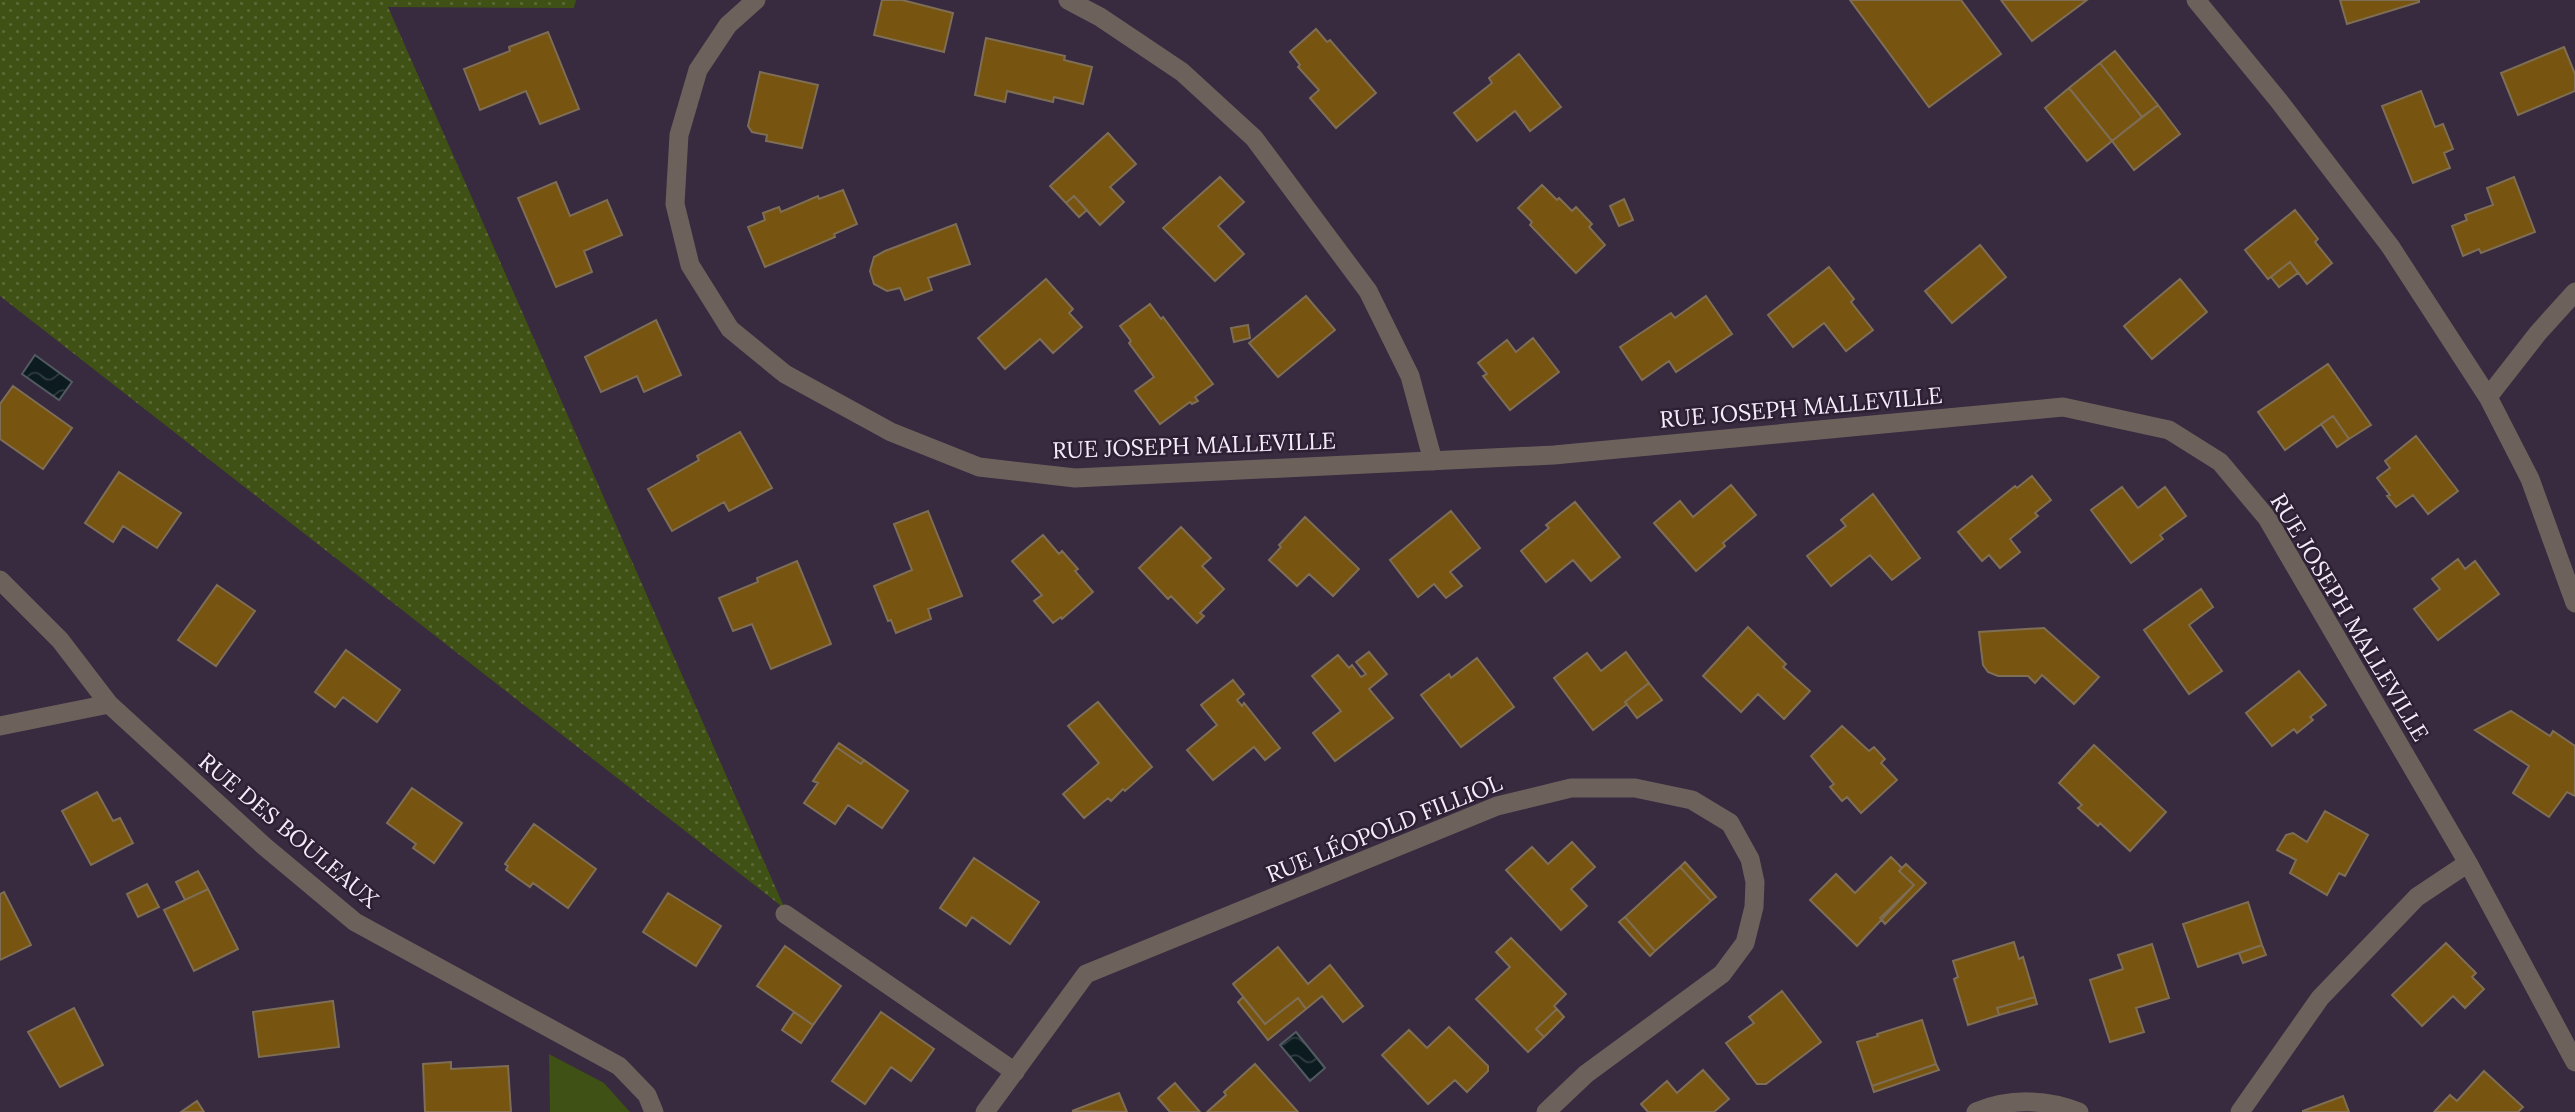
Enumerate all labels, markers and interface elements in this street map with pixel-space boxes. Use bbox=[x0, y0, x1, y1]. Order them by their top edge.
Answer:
street label: RUE JOSEPH MALLEVILLE bbox=[1658, 380, 1944, 434]
street label: RUE JOSEPH MALLEVILLE bbox=[1052, 426, 1336, 464]
street label: RUE JOSEPH MALLEVILLE bbox=[2264, 488, 2436, 746]
street label: RUE DES BOULEAUX bbox=[193, 746, 386, 914]
street label: RUE LÉOPOLD FILLIOL bbox=[1262, 767, 1506, 889]

